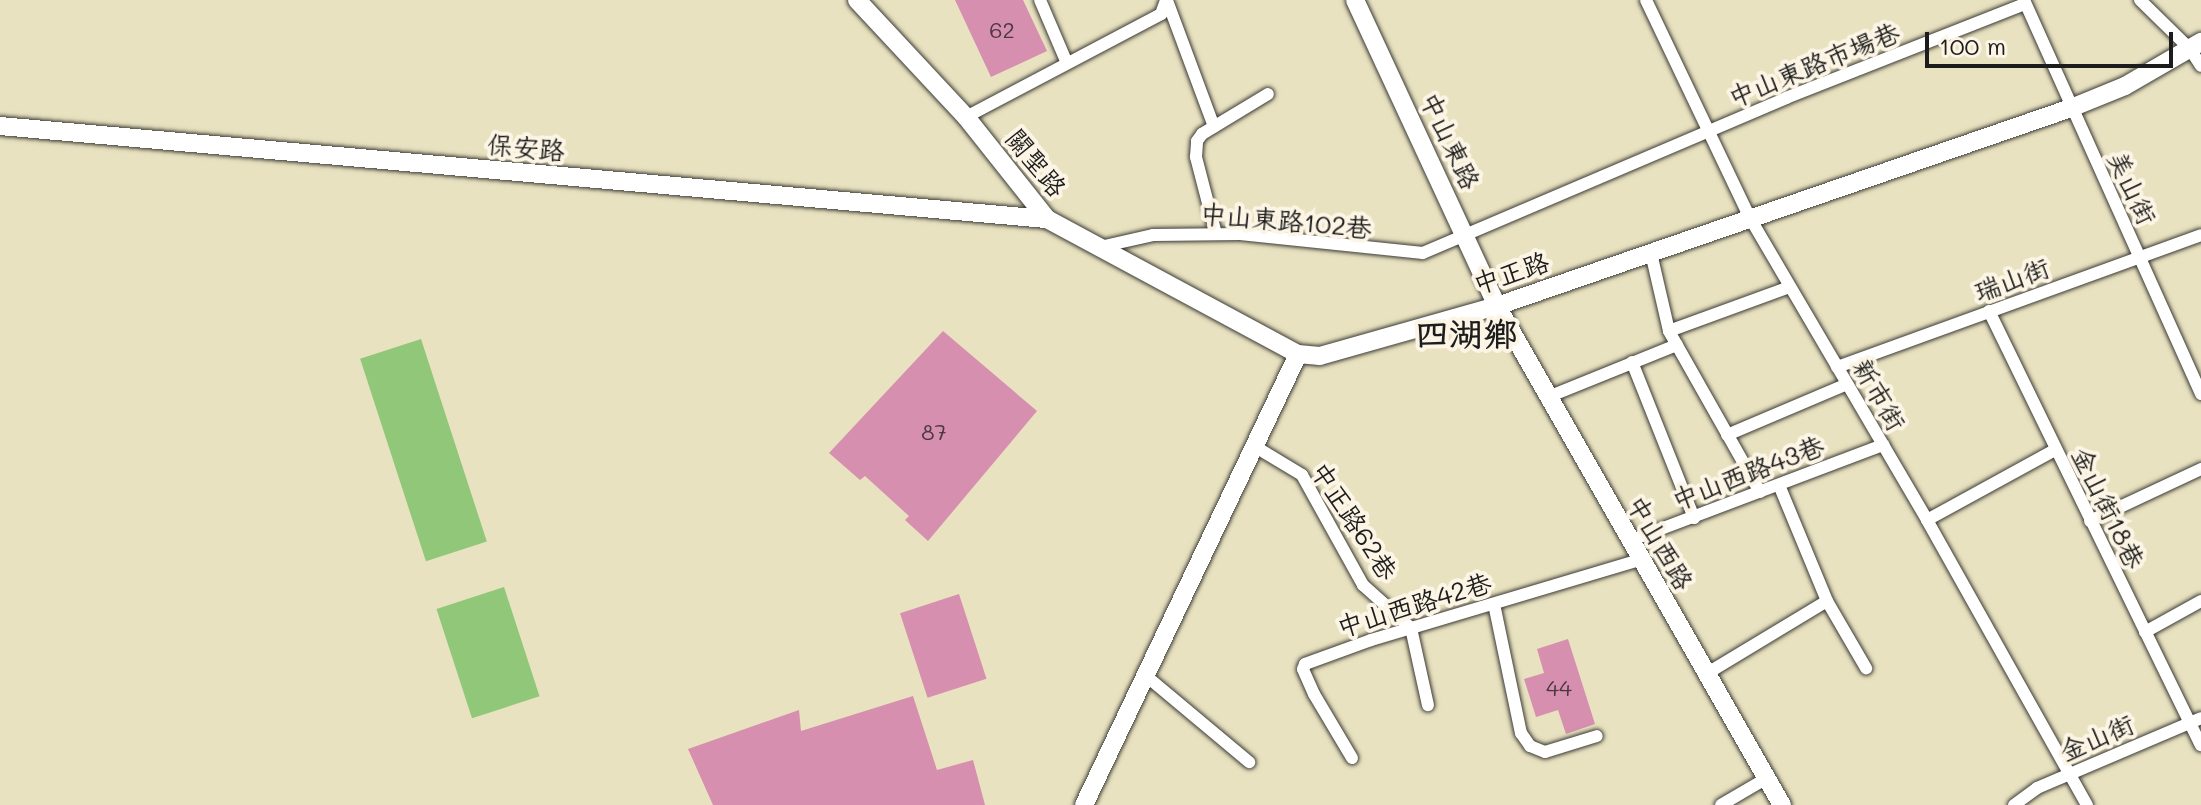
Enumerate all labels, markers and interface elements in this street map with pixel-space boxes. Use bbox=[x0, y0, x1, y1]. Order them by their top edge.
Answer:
street label: 中山東路市場巷 bbox=[1724, 16, 1904, 114]
scale bar bbox=[1929, 16, 2177, 66]
house number: 62 bbox=[989, 17, 1015, 43]
text: 100 m bbox=[1939, 30, 2006, 61]
street label: 中山東路 bbox=[1414, 87, 1486, 195]
street label: 關聖路 bbox=[999, 123, 1073, 203]
street label: 保安路 bbox=[486, 129, 566, 167]
street label: 美山街 bbox=[2101, 146, 2163, 230]
street label: 中山東路102巷 bbox=[1199, 198, 1373, 244]
street label: 中正路 bbox=[1469, 246, 1553, 300]
street label: 瑞山街 bbox=[1970, 252, 2054, 308]
district label: 四湖鄉 bbox=[1415, 313, 1517, 353]
street label: 新市街 bbox=[1846, 353, 1912, 437]
house number: 87 bbox=[921, 419, 947, 445]
street label: 中山西路43巷 bbox=[1667, 430, 1829, 516]
street label: 金山街18巷 bbox=[2065, 442, 2151, 574]
street label: 中正路62巷 bbox=[1304, 456, 1404, 586]
street label: 中山西路 bbox=[1620, 490, 1700, 596]
street label: 中山西路42巷 bbox=[1333, 567, 1495, 643]
house number: 44 bbox=[1546, 675, 1572, 701]
street label: 金山街 bbox=[2055, 708, 2139, 768]

